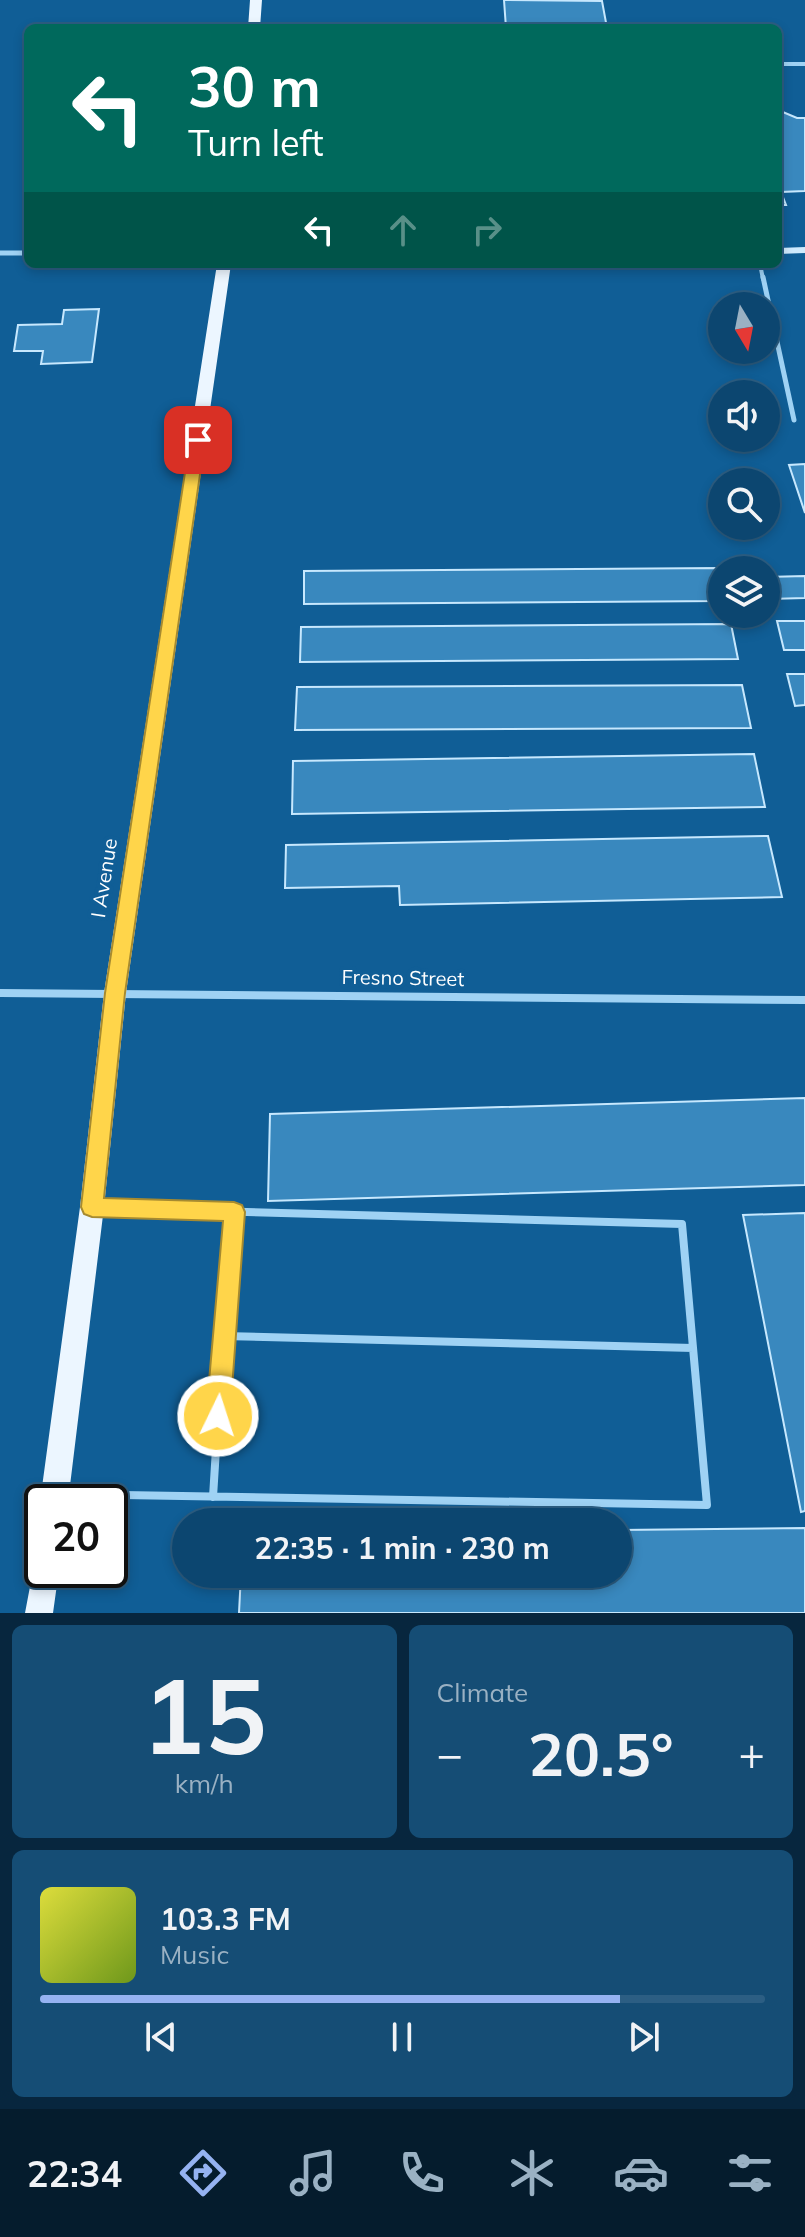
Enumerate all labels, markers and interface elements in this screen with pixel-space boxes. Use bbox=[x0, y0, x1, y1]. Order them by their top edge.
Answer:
text: 30 m bbox=[188, 51, 321, 121]
icon: left bbox=[56, 56, 160, 160]
text: Turn left bbox=[188, 120, 324, 165]
icon: left bbox=[297, 208, 341, 252]
icon: ahead bbox=[381, 208, 425, 252]
icon: right bbox=[465, 208, 509, 252]
north arrow bbox=[708, 292, 780, 364]
map controls bbox=[708, 292, 780, 628]
button: sound bbox=[708, 380, 780, 452]
pin bbox=[164, 406, 232, 474]
icon: arrive bbox=[176, 418, 220, 462]
button: search bbox=[708, 468, 780, 540]
button: layers bbox=[708, 556, 780, 628]
street label: I Avenue bbox=[85, 836, 122, 919]
street label: Fresno Street bbox=[341, 964, 465, 991]
position arrow bbox=[176, 1374, 260, 1458]
speed limit sign: 20 bbox=[24, 1484, 128, 1588]
text: 22:35 · 1 min · 230 m bbox=[254, 1529, 550, 1567]
text: 15 bbox=[142, 1649, 267, 1780]
text: Climate bbox=[437, 1676, 528, 1709]
text: 20.5° bbox=[528, 1716, 674, 1791]
text: − bbox=[437, 1726, 463, 1781]
text: + bbox=[739, 1726, 765, 1781]
text: km/h bbox=[175, 1767, 234, 1800]
text: 103.3 FM bbox=[160, 1900, 291, 1938]
text: Music bbox=[160, 1938, 229, 1971]
icon: previous bbox=[139, 2015, 183, 2059]
icon: pause bbox=[380, 2015, 424, 2059]
icon: next bbox=[622, 2015, 666, 2059]
icon: directions bbox=[175, 2145, 231, 2201]
icon: music bbox=[285, 2145, 341, 2201]
icon: phone bbox=[394, 2145, 450, 2201]
icon: climate bbox=[504, 2145, 560, 2201]
icon: car bbox=[613, 2145, 669, 2201]
icon: filters bbox=[722, 2145, 778, 2201]
text: 22:34 bbox=[27, 2151, 122, 2196]

